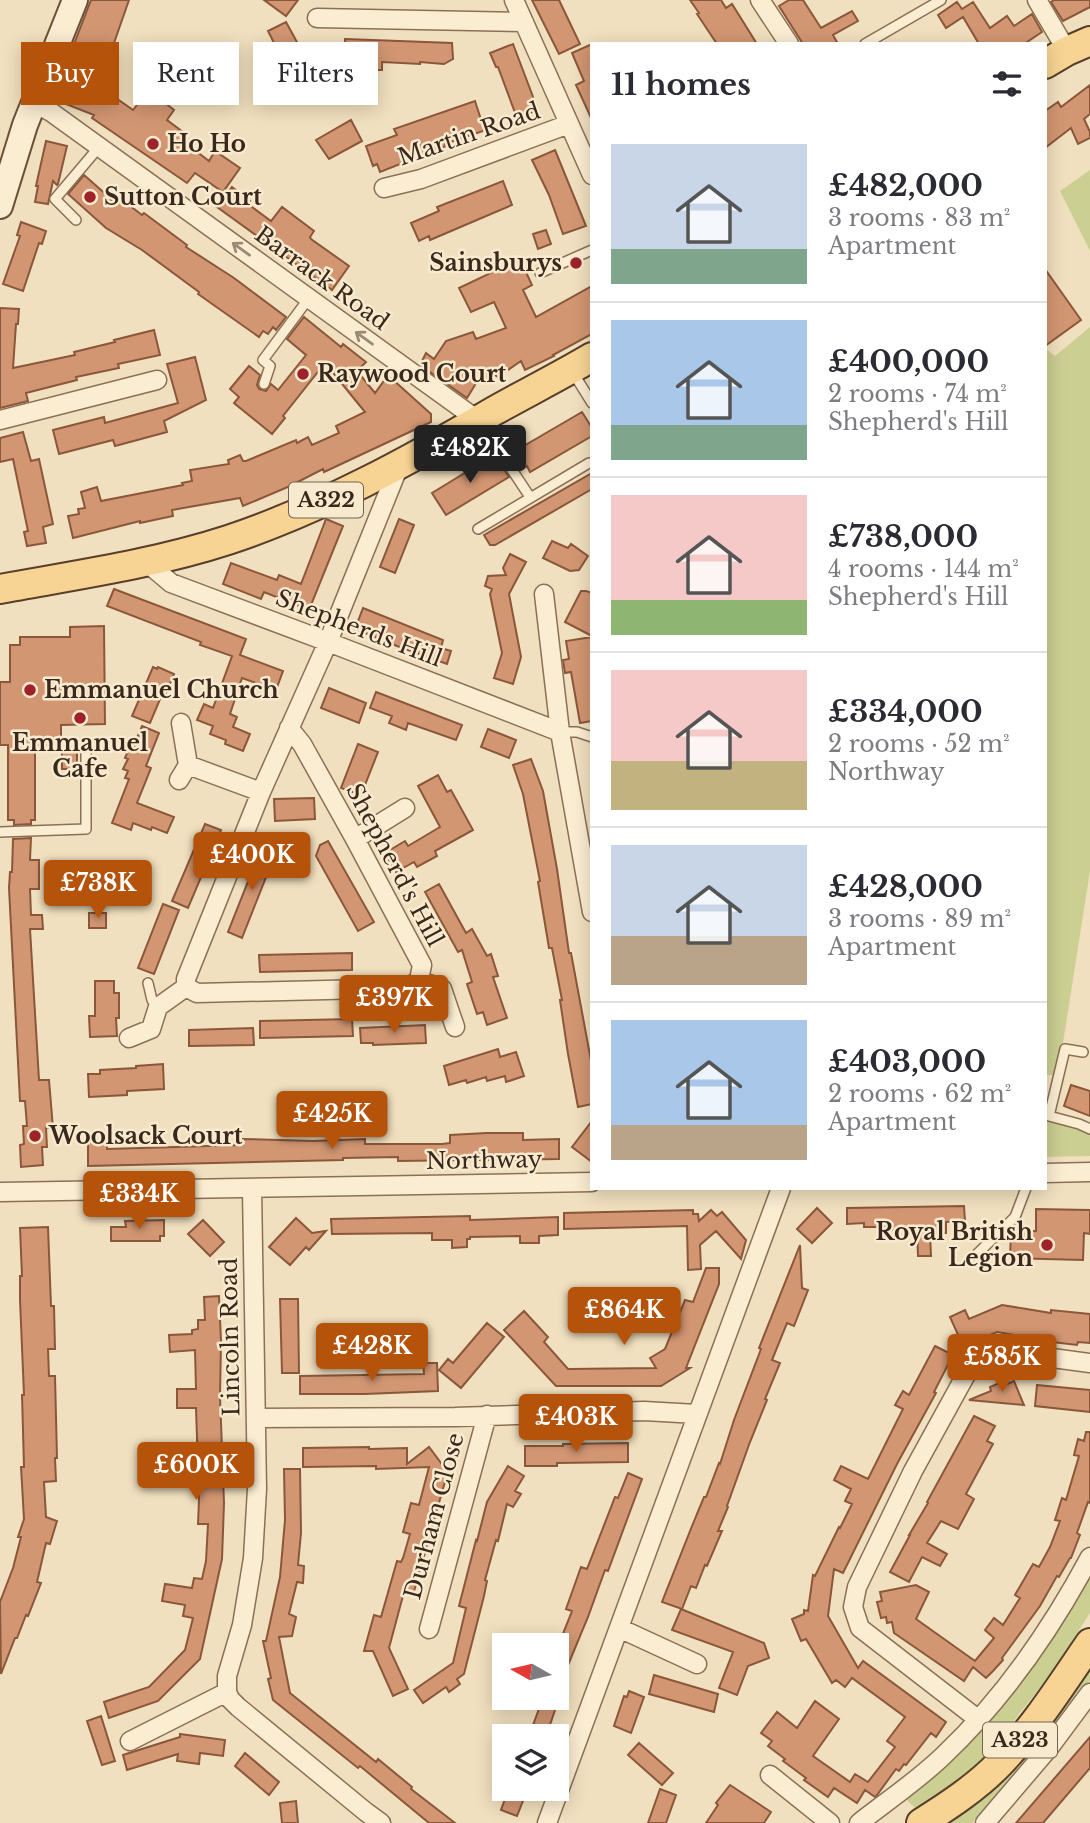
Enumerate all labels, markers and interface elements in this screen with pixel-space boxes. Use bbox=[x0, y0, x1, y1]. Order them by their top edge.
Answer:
chip: Buy bbox=[21, 42, 119, 105]
chip: Rent bbox=[133, 42, 239, 105]
chip: Filters bbox=[253, 42, 378, 105]
icon: filters bbox=[988, 65, 1026, 103]
text: 11 homes bbox=[611, 66, 751, 103]
street label: Martin Road bbox=[394, 97, 544, 171]
place label: Ho Ho bbox=[167, 130, 246, 158]
marker: Ho Ho bbox=[145, 136, 161, 152]
text: £482,000 bbox=[828, 167, 983, 204]
icon: home bbox=[667, 172, 751, 256]
place label: Sutton Court bbox=[104, 183, 262, 211]
marker: Sutton Court bbox=[82, 189, 98, 205]
text: 3 rooms · 83 m² bbox=[828, 204, 1010, 232]
street label: Barrack Road bbox=[249, 220, 395, 336]
text: Apartment bbox=[828, 232, 956, 260]
one-way arrow bbox=[232, 242, 251, 256]
place label: Sainsburys bbox=[429, 249, 562, 277]
marker: Sainsburys bbox=[568, 255, 584, 271]
one-way arrow bbox=[355, 331, 374, 345]
text: £400,000 bbox=[828, 343, 989, 380]
icon: home bbox=[667, 348, 751, 432]
place label: Raywood Court bbox=[317, 360, 507, 388]
marker: Raywood Court bbox=[295, 366, 311, 382]
text: 2 rooms · 74 m² bbox=[828, 380, 1007, 408]
text: Shepherd's Hill bbox=[828, 408, 1008, 436]
pin: £482K bbox=[421, 426, 519, 485]
text: £482K bbox=[430, 434, 510, 462]
road number: A322 bbox=[289, 482, 363, 518]
text: £738,000 bbox=[828, 518, 978, 555]
icon: home bbox=[667, 523, 751, 607]
text: 4 rooms · 144 m² bbox=[828, 555, 1019, 583]
street label: Shepherds Hill bbox=[272, 583, 446, 673]
text: Shepherd's Hill bbox=[828, 583, 1008, 611]
place label: Emmanuel Church bbox=[44, 676, 279, 704]
marker: Emmanuel Church bbox=[22, 682, 38, 698]
text: £334,000 bbox=[828, 693, 983, 730]
icon: home bbox=[667, 698, 751, 782]
marker: Emmanuel Cafe bbox=[72, 710, 88, 726]
place label: Emmanuel Cafe bbox=[12, 729, 148, 783]
text: 2 rooms · 52 m² bbox=[828, 730, 1010, 758]
text: Northway bbox=[828, 758, 944, 786]
street label: Shepherd's Hill bbox=[340, 779, 450, 951]
pin: £400K bbox=[203, 832, 301, 892]
text: £400K bbox=[209, 841, 295, 869]
pin: £738K bbox=[49, 860, 147, 920]
text: £428,000 bbox=[828, 868, 983, 905]
text: £738K bbox=[60, 869, 136, 897]
icon: home bbox=[667, 873, 751, 957]
text: 3 rooms · 89 m² bbox=[828, 905, 1011, 933]
text: Apartment bbox=[828, 933, 956, 961]
pin: £397K bbox=[345, 976, 443, 1035]
text: £397K bbox=[355, 984, 433, 1012]
text: £403,000 bbox=[828, 1043, 986, 1080]
icon: home bbox=[667, 1048, 751, 1132]
text: 2 rooms · 62 m² bbox=[828, 1080, 1011, 1108]
pin: £425K bbox=[283, 1092, 381, 1151]
text: £425K bbox=[292, 1100, 372, 1128]
text: Apartment bbox=[828, 1108, 956, 1136]
place label: Woolsack Court bbox=[48, 1122, 243, 1150]
marker: Woolsack Court bbox=[27, 1128, 43, 1144]
street label: Northway bbox=[426, 1145, 543, 1175]
pin: £334K bbox=[90, 1172, 188, 1231]
text: £334K bbox=[99, 1180, 179, 1208]
place label: Royal British Legion bbox=[875, 1218, 1034, 1272]
marker: Royal British Legion bbox=[1039, 1237, 1055, 1253]
street label: Lincoln Road bbox=[215, 1257, 245, 1417]
pin: £864K bbox=[575, 1288, 673, 1347]
text: £864K bbox=[584, 1296, 664, 1324]
pin: £428K bbox=[323, 1324, 421, 1383]
text: £428K bbox=[332, 1332, 412, 1360]
pin: £585K bbox=[953, 1334, 1051, 1394]
text: £585K bbox=[963, 1343, 1041, 1371]
pin: £403K bbox=[527, 1394, 625, 1454]
text: £403K bbox=[535, 1403, 617, 1431]
street label: Durham Close bbox=[398, 1430, 470, 1602]
pin: £600K bbox=[147, 1442, 245, 1502]
text: £600K bbox=[153, 1451, 239, 1479]
north arrow bbox=[492, 1633, 569, 1710]
map controls bbox=[492, 1633, 569, 1801]
road number: A323 bbox=[983, 1722, 1057, 1758]
button: layers bbox=[492, 1724, 569, 1801]

